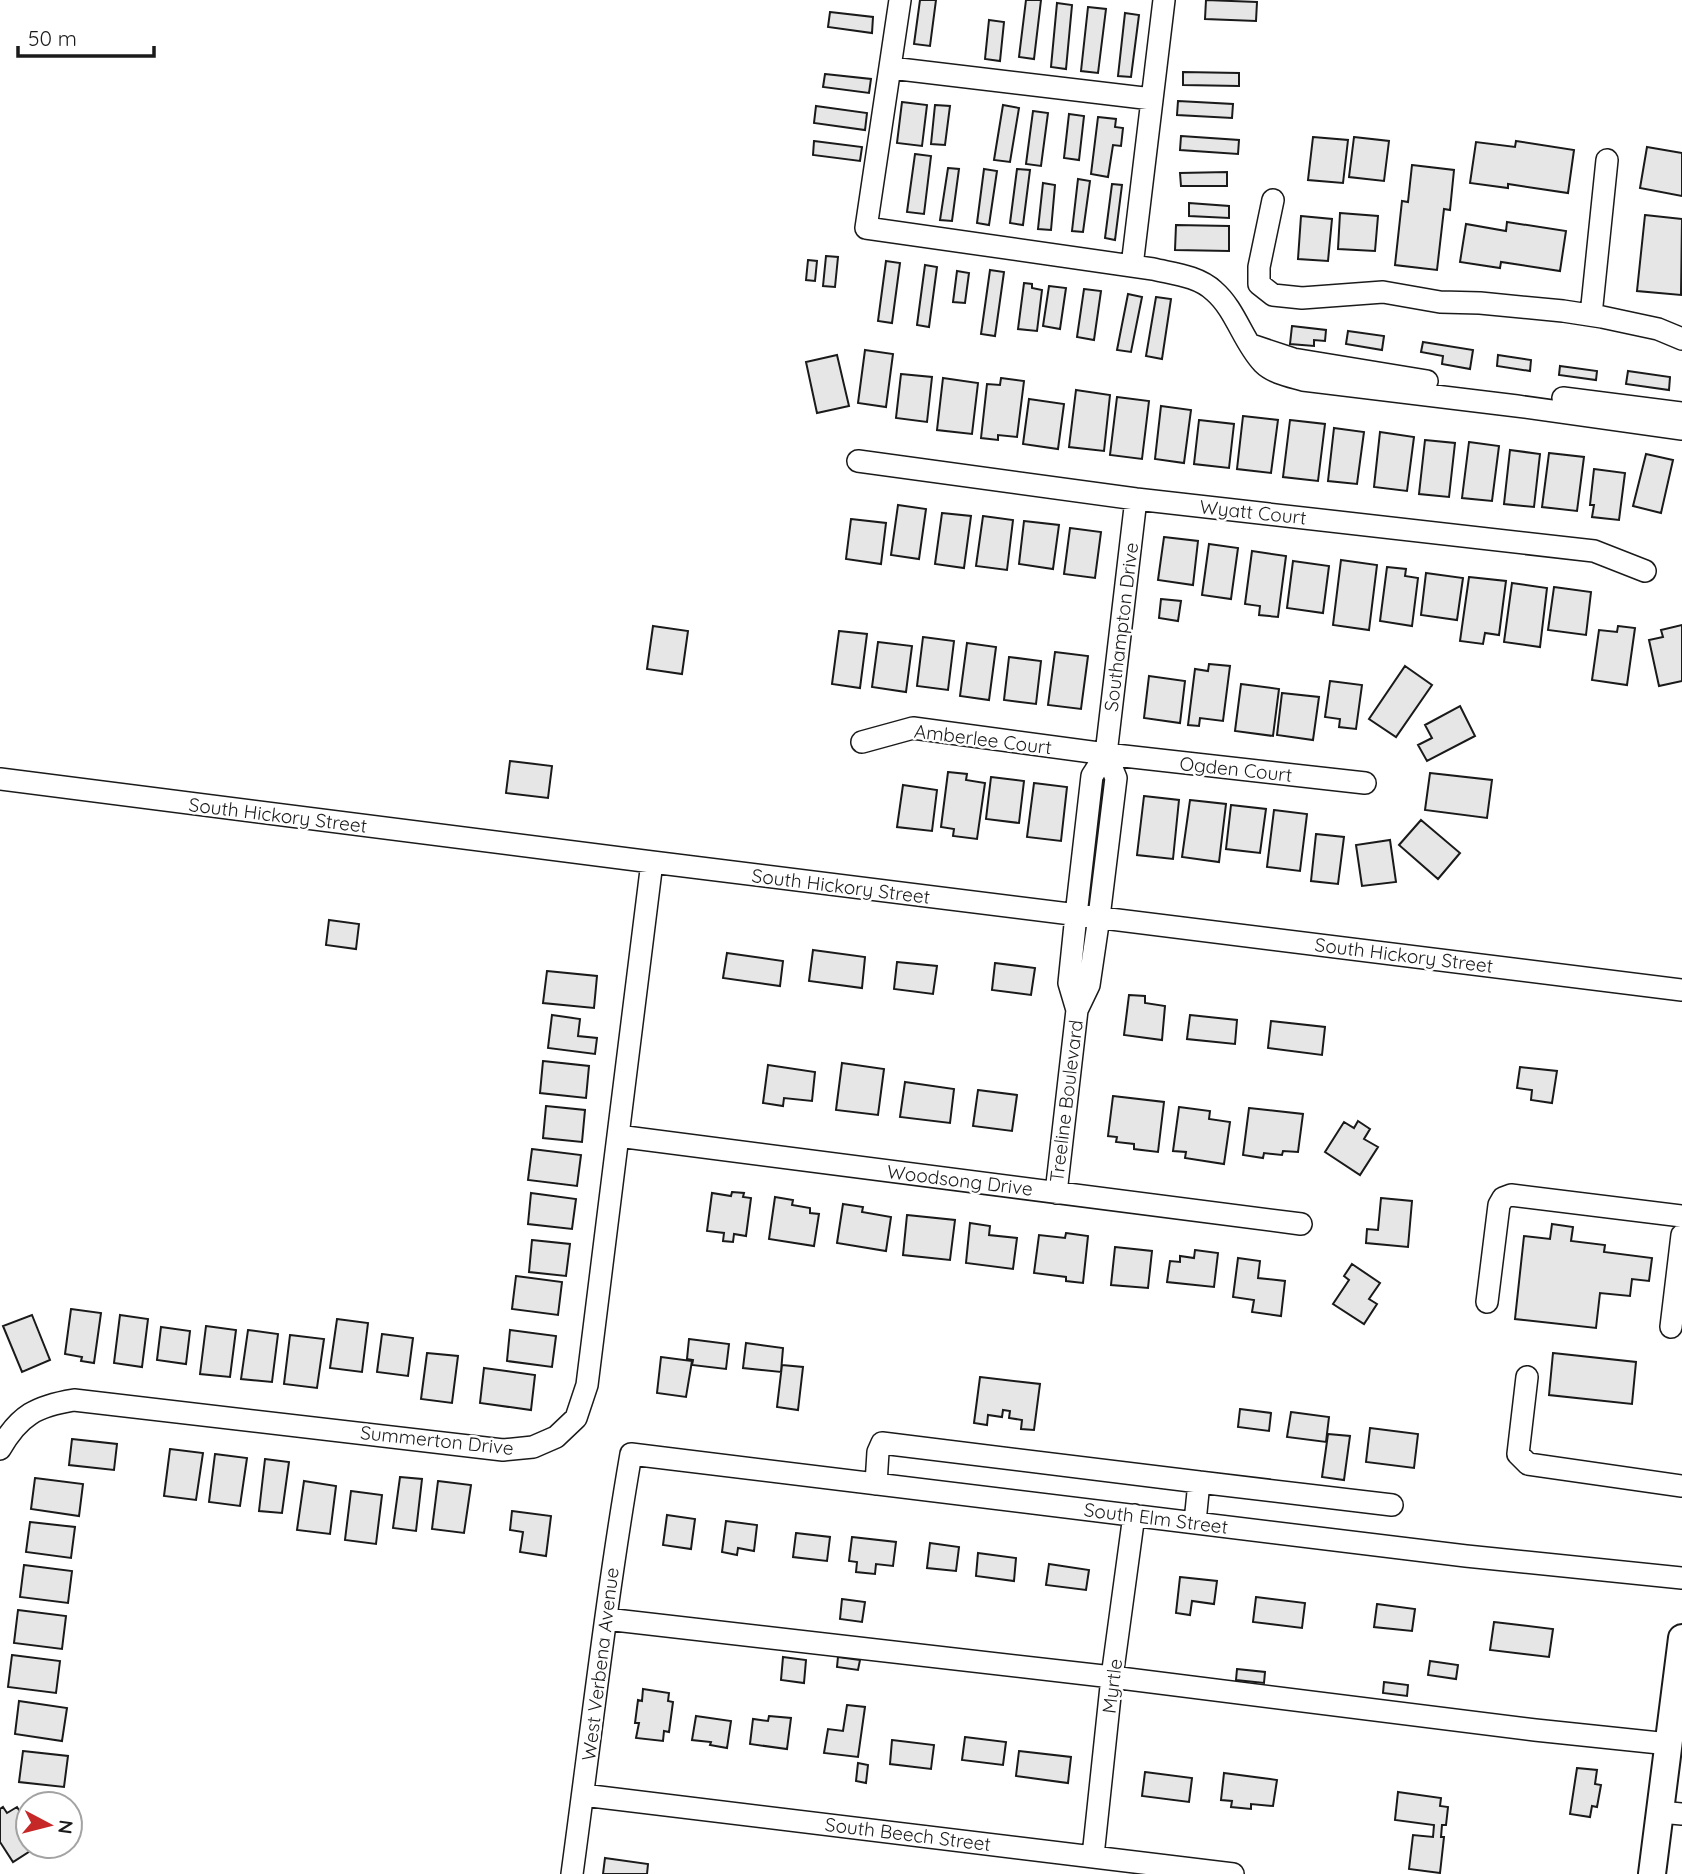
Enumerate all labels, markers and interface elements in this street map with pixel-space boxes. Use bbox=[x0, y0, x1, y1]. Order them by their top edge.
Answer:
scale bar bbox=[18, 14, 154, 58]
text: 50 m bbox=[28, 25, 77, 51]
street label: Wyatt Court bbox=[1198, 494, 1308, 530]
street label: Southampton Drive bbox=[1099, 541, 1143, 713]
street label: Amberlee Court bbox=[913, 719, 1053, 759]
street label: Ogden Court bbox=[1179, 751, 1293, 787]
street label: South Hickory Street bbox=[187, 792, 369, 838]
street label: South Hickory Street bbox=[750, 863, 932, 909]
street label: South Hickory Street bbox=[1313, 932, 1495, 978]
street label: Treeline Boulevard bbox=[1044, 1018, 1088, 1184]
street label: Woodsong Drive bbox=[886, 1159, 1034, 1201]
street label: Summerton Drive bbox=[359, 1420, 515, 1460]
street label: South Elm Street bbox=[1083, 1497, 1229, 1539]
street label: West Verbena Avenue bbox=[576, 1566, 624, 1762]
street label: Myrtle bbox=[1097, 1657, 1127, 1715]
north arrow bbox=[14, 1790, 84, 1860]
street label: South Beech Street bbox=[824, 1812, 992, 1856]
text: N bbox=[53, 1819, 79, 1835]

